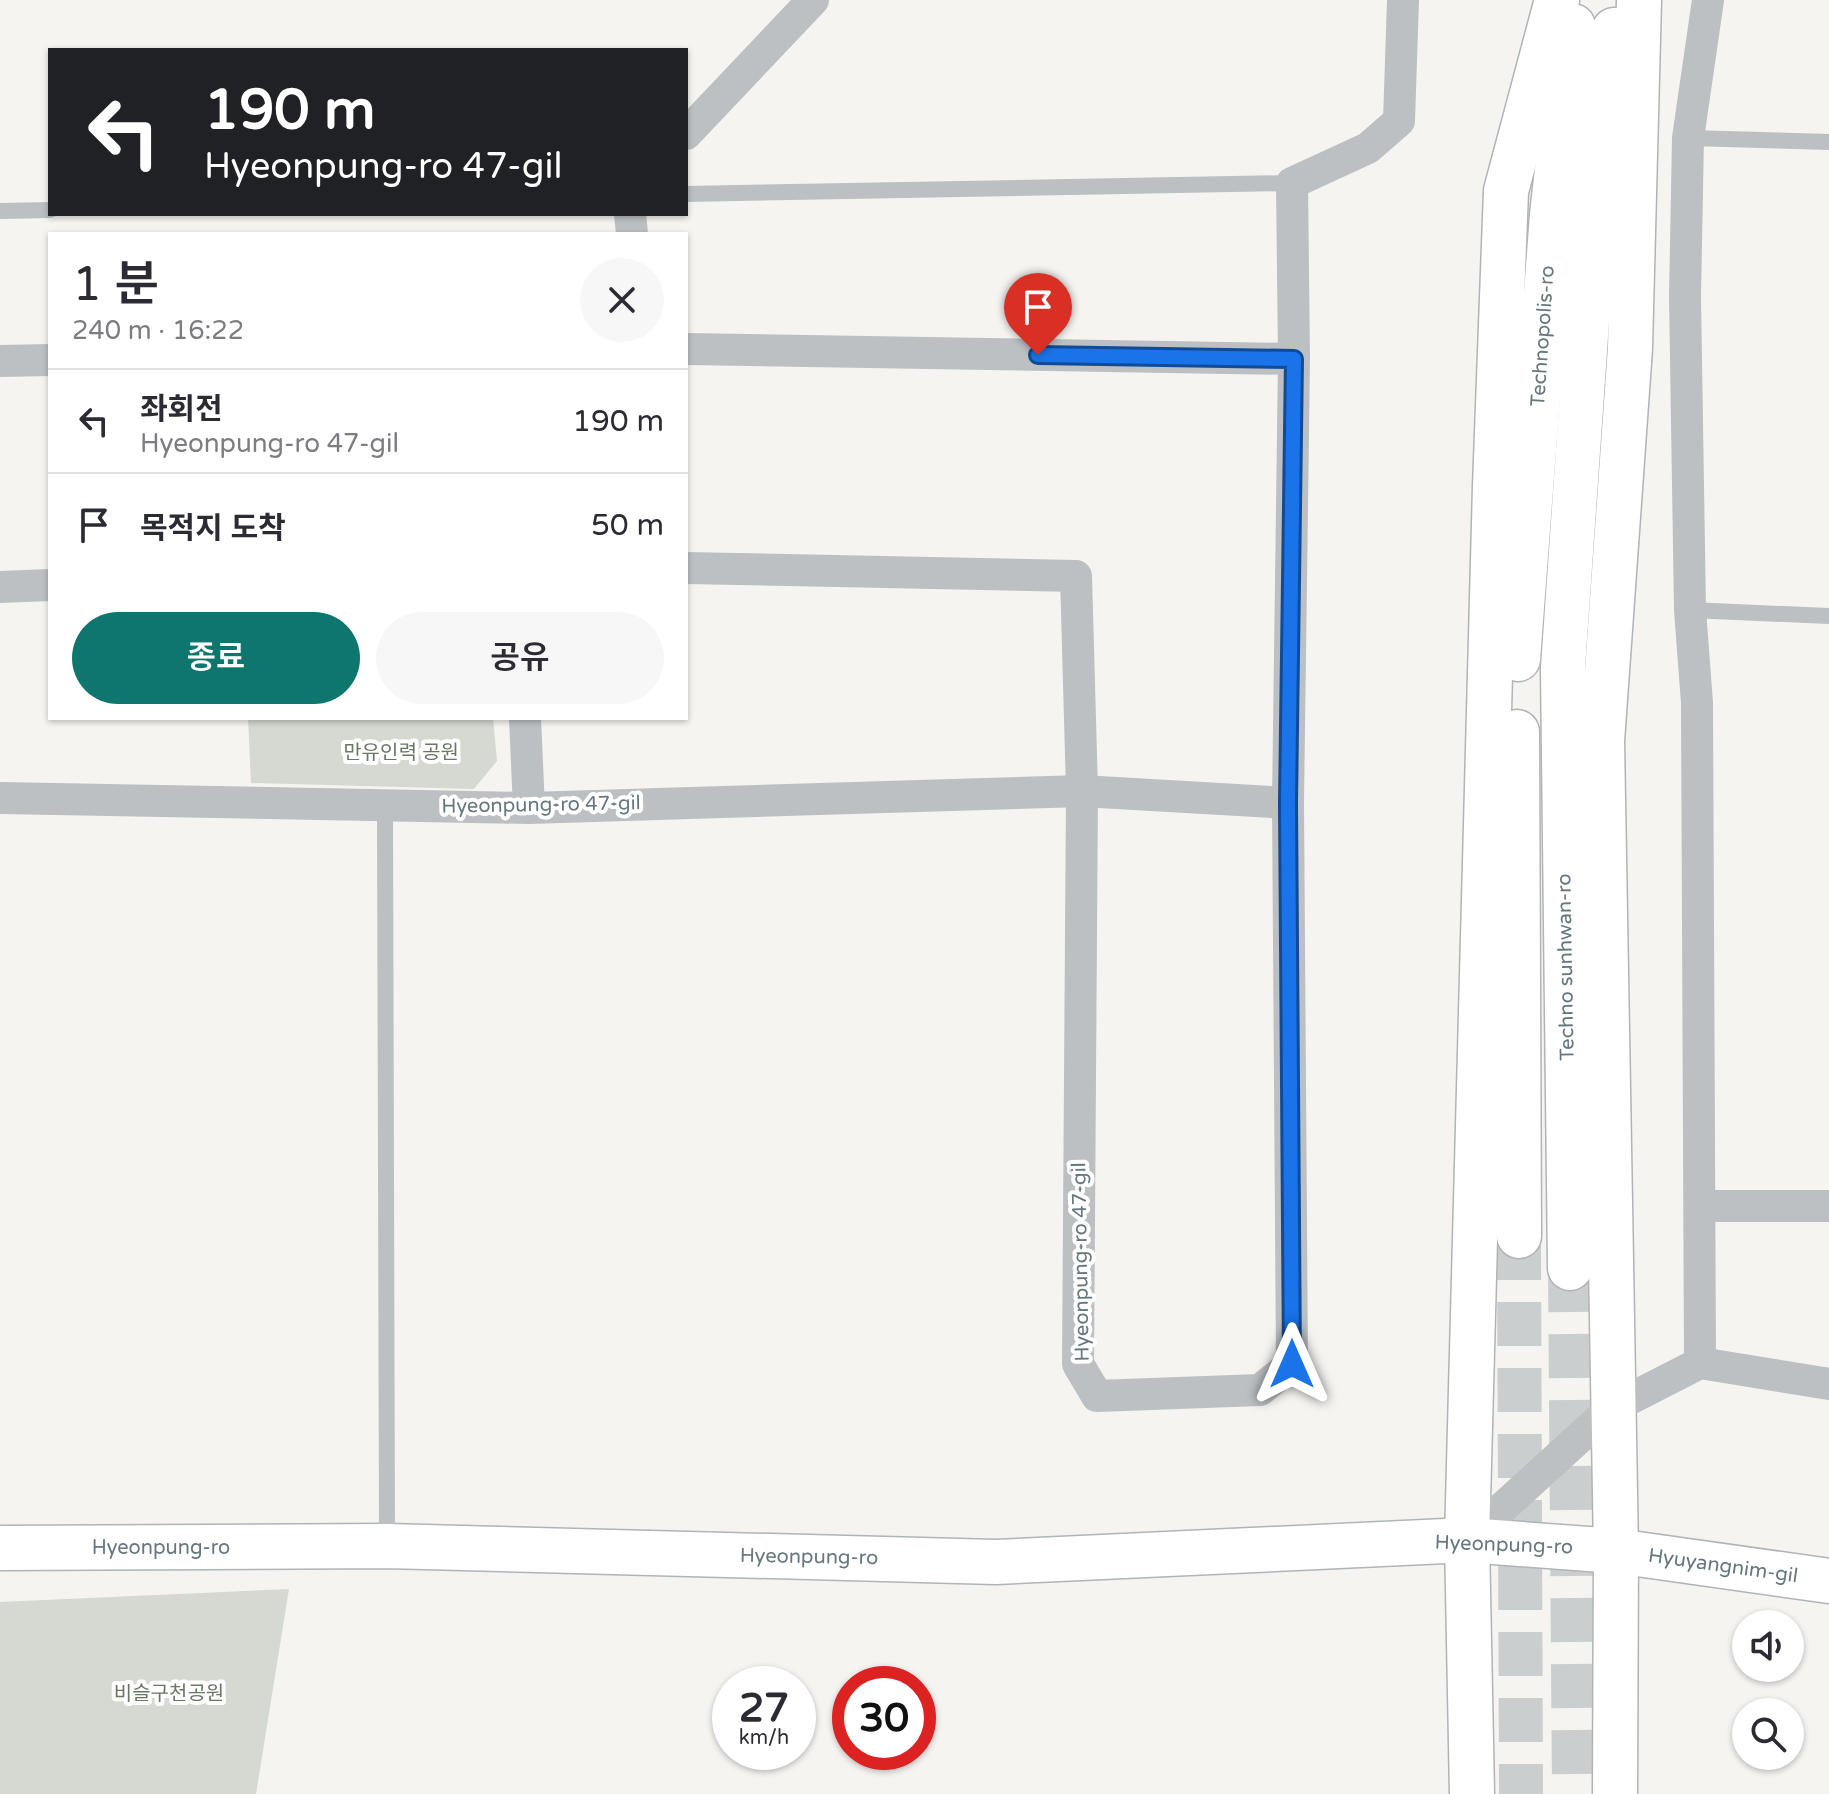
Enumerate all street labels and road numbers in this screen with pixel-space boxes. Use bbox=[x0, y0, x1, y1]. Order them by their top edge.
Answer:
street label: Technopolis-ro bbox=[1526, 265, 1560, 407]
street label: Hyeonpung-ro 47-gil bbox=[441, 791, 641, 819]
street label: Techno sunhwan-ro bbox=[1552, 873, 1580, 1061]
street label: Hyeonpung-ro 47-gil bbox=[1067, 1162, 1095, 1362]
street label: Hyeonpung-ro bbox=[1434, 1531, 1574, 1559]
street label: Hyeonpung-ro bbox=[92, 1536, 230, 1560]
street label: Hyeonpung-ro bbox=[740, 1544, 878, 1570]
street label: Hyuyangnim-gil bbox=[1647, 1544, 1799, 1588]

